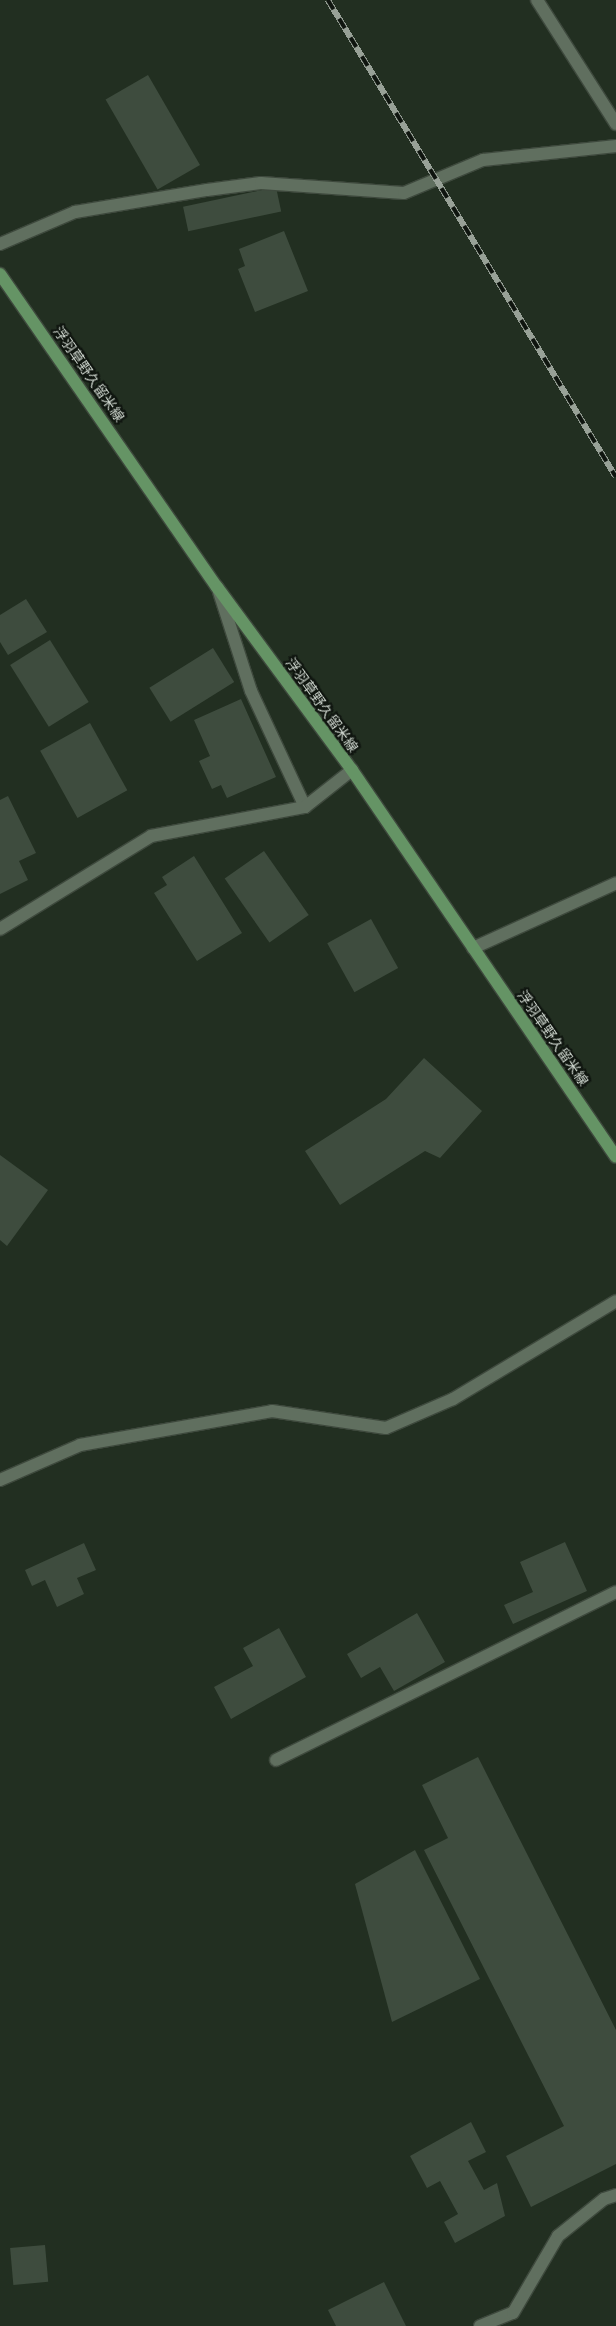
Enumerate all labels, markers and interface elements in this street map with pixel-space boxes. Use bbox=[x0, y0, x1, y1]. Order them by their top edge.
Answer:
street label: 浮羽草野久留米線 bbox=[50, 323, 128, 425]
street label: 浮羽草野久留米線 bbox=[282, 655, 362, 755]
street label: 浮羽草野久留米線 bbox=[514, 987, 592, 1089]

